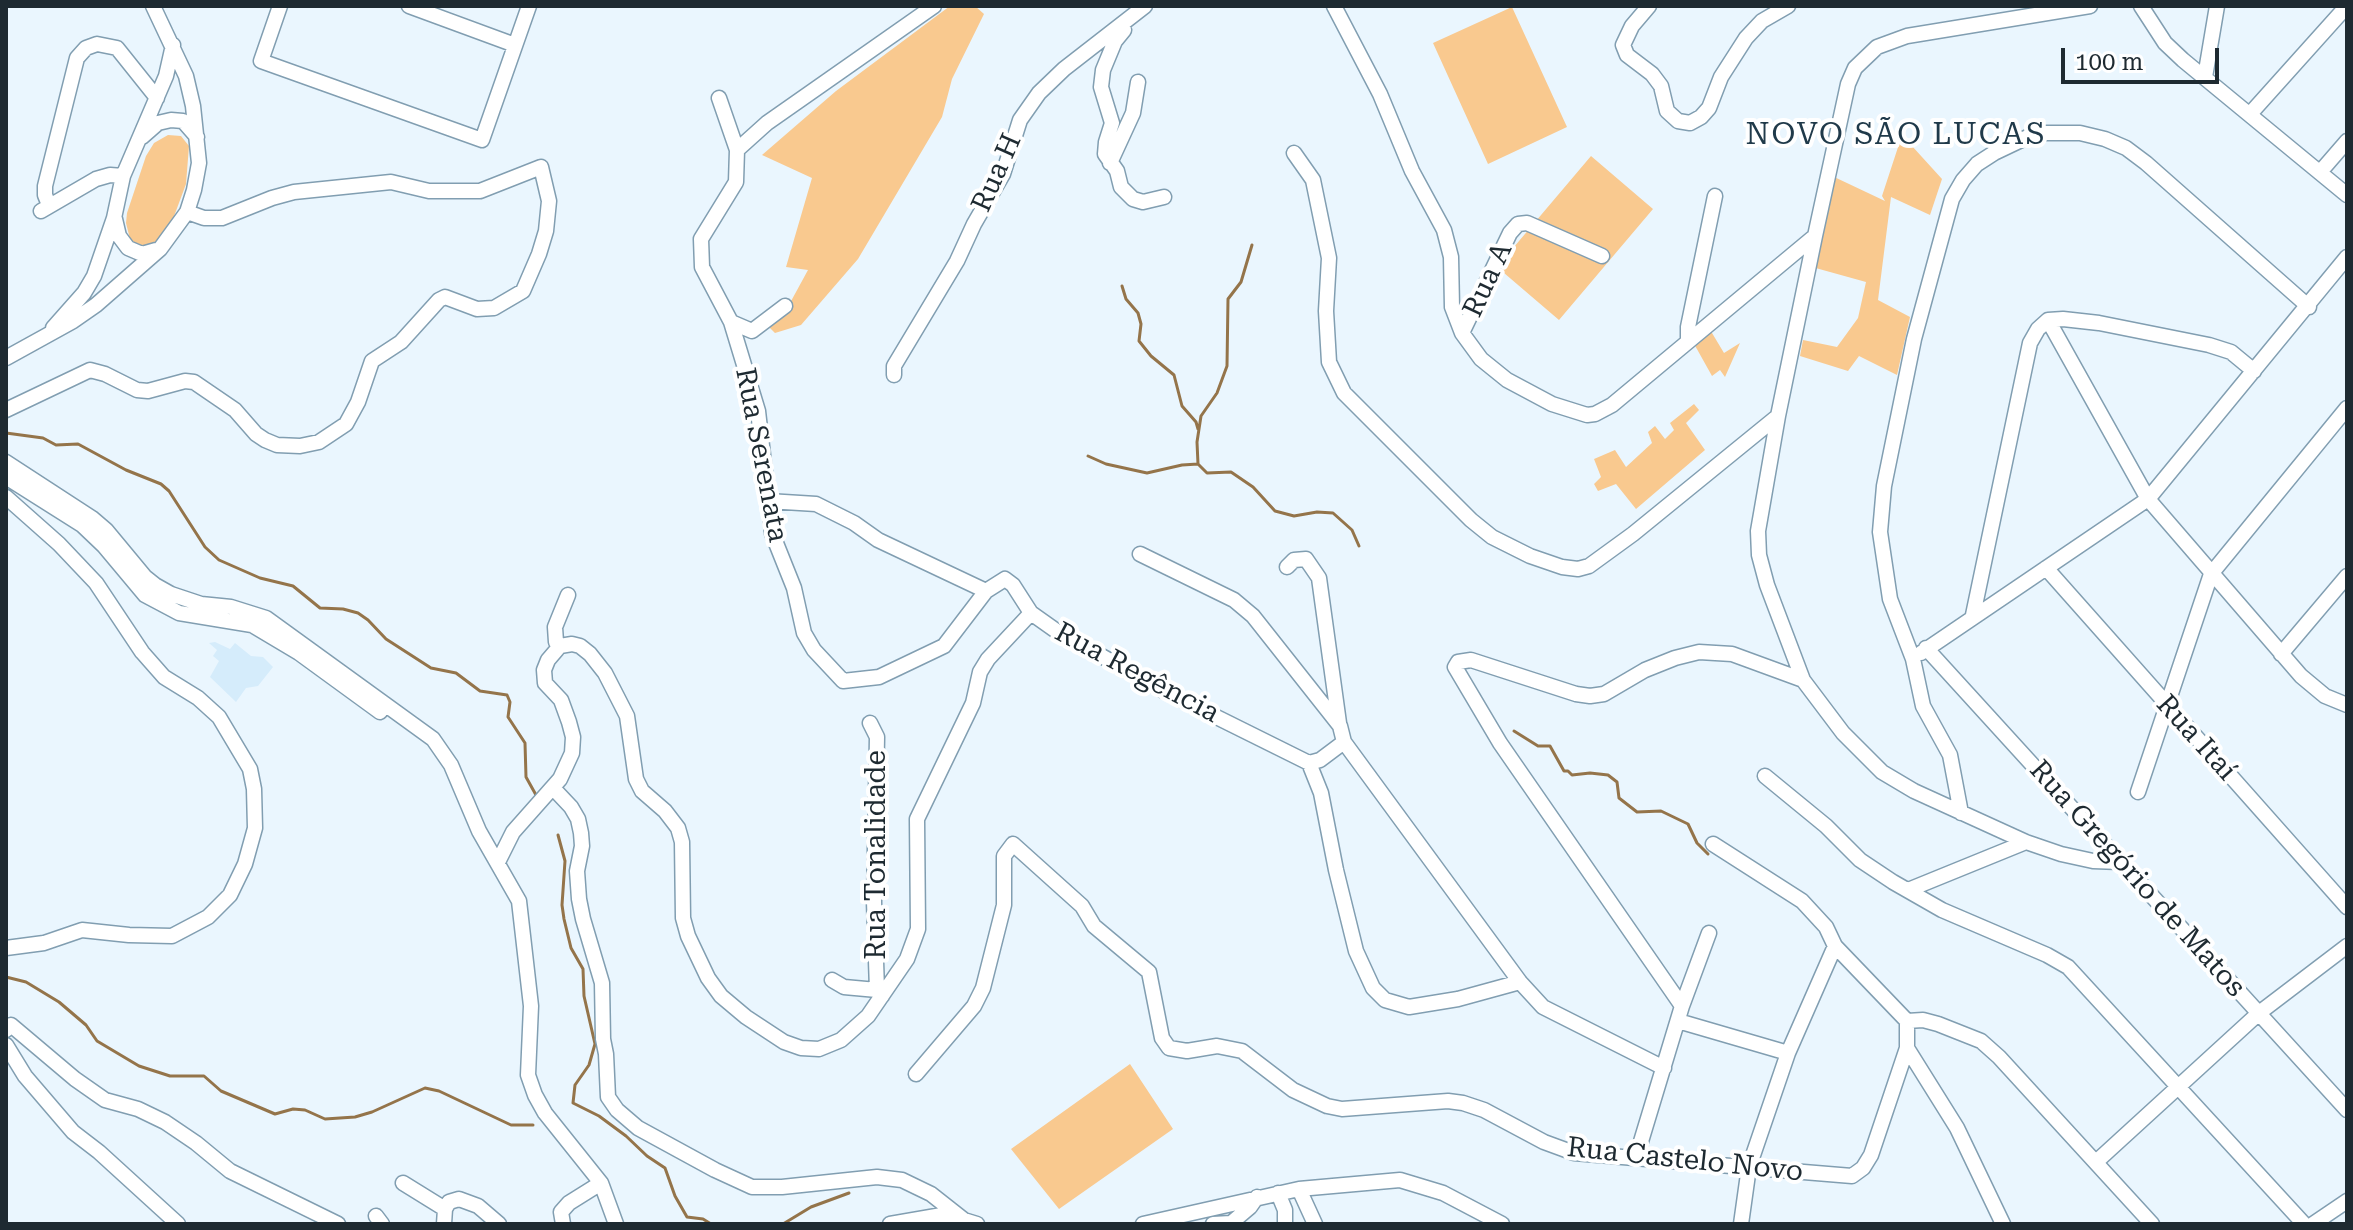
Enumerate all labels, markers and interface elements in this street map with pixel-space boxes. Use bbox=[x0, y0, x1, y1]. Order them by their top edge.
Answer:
scale bar bbox=[2065, 32, 2223, 82]
text: 100 m bbox=[2075, 48, 2143, 76]
district label: NOVO SÃO LUCAS bbox=[1745, 117, 2047, 153]
street label: Rua H bbox=[965, 129, 1029, 217]
street label: Rua A bbox=[1456, 237, 1520, 323]
street label: Rua Serenata bbox=[728, 365, 794, 545]
street label: Rua Regência bbox=[1049, 616, 1225, 730]
street label: Rua Itaí bbox=[2149, 688, 2243, 788]
street label: Rua Tonalidade bbox=[860, 750, 894, 960]
street label: Rua Gregório de Matos bbox=[2022, 754, 2252, 1004]
street label: Rua Castelo Novo bbox=[1565, 1131, 1805, 1189]

